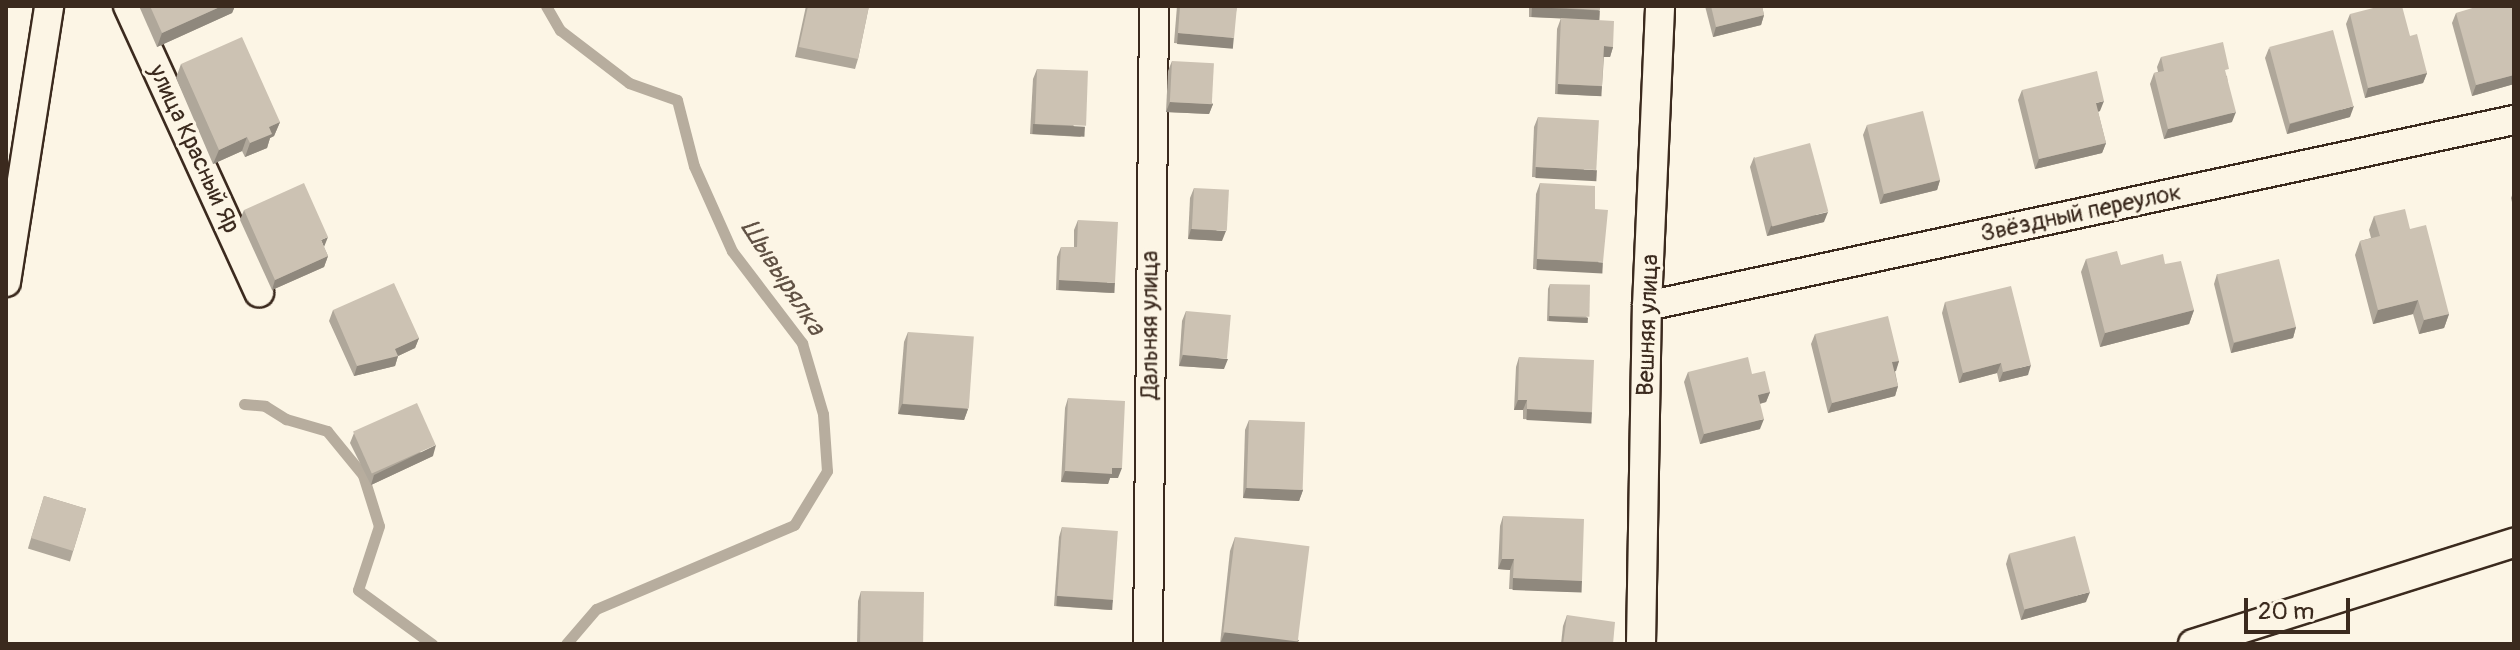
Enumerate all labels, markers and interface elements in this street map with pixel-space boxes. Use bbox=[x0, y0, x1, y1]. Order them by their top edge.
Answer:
street label: улица Красный Яр bbox=[142, 60, 246, 238]
street label: Звёздный переулок bbox=[1978, 178, 2184, 248]
water label: Шывырялка bbox=[733, 214, 831, 342]
street label: Дальняя улица bbox=[1136, 251, 1164, 399]
street label: Вешняя улица bbox=[1631, 254, 1665, 396]
scale bar bbox=[2248, 582, 2354, 632]
text: 20 m bbox=[2258, 597, 2314, 626]

